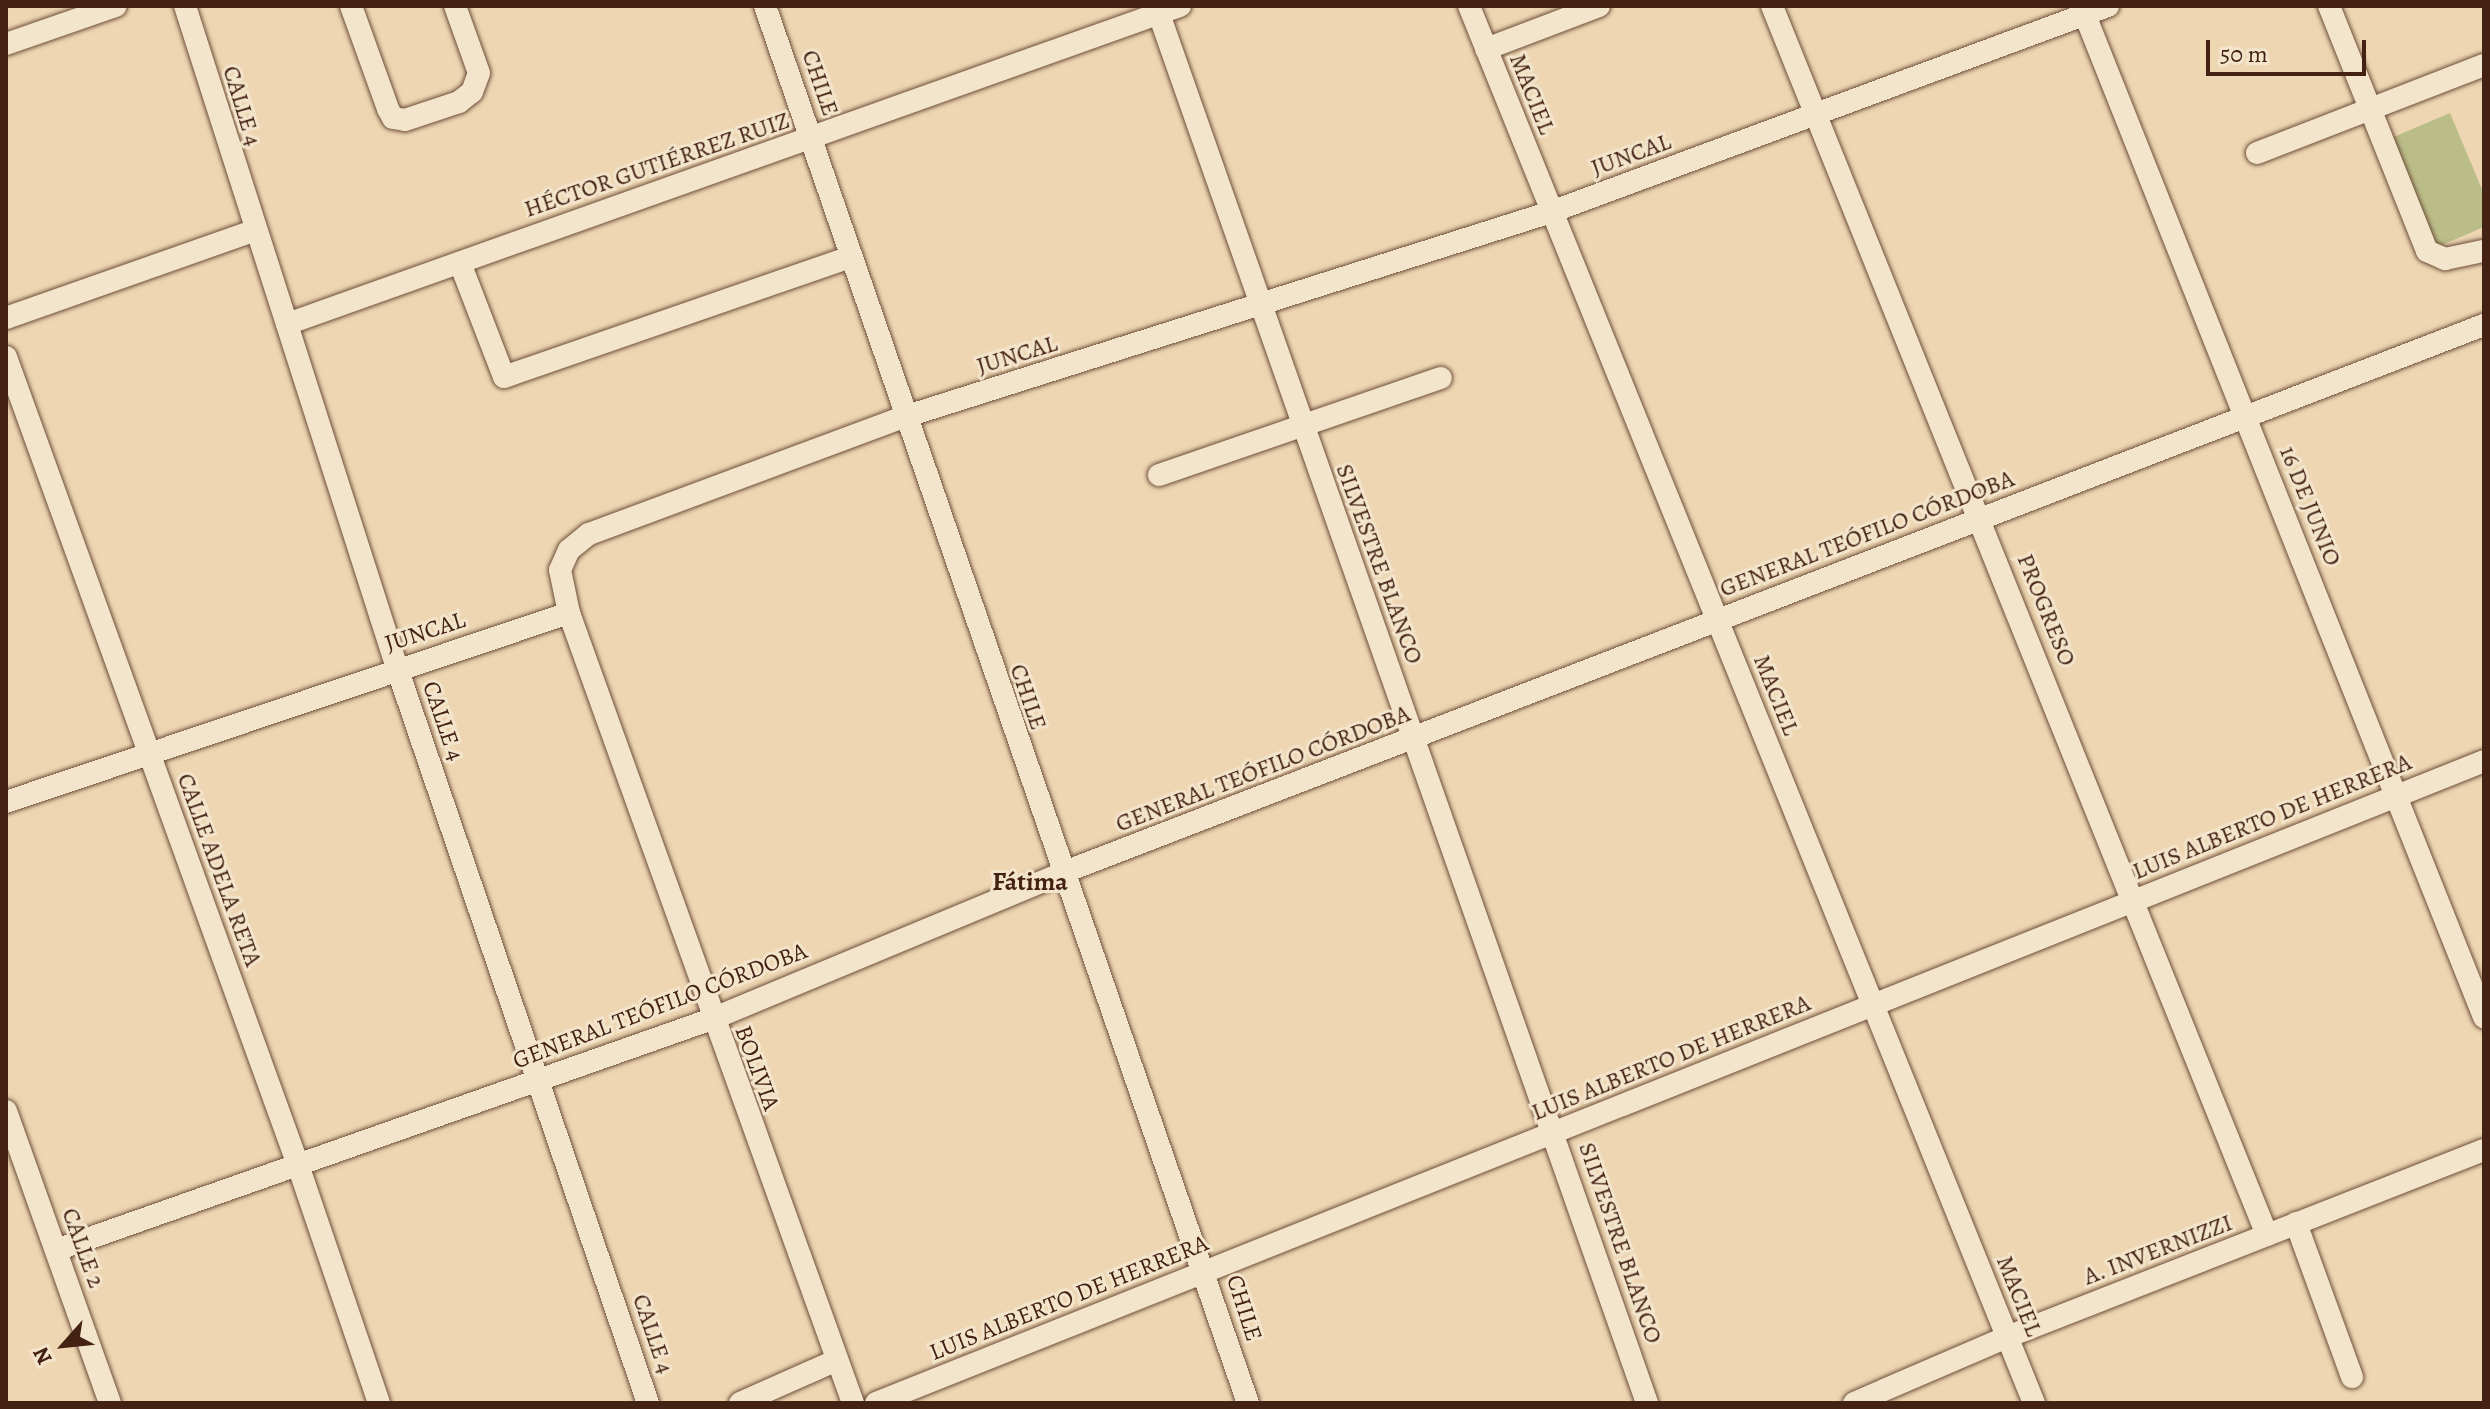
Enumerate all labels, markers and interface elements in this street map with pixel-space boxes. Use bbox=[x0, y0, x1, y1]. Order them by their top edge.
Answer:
scale bar bbox=[2210, 24, 2370, 74]
text: 50 m bbox=[2220, 38, 2268, 70]
street label: CHILE bbox=[795, 46, 845, 120]
street label: MACIEL bbox=[1503, 50, 1561, 138]
street label: CALLE 4 bbox=[216, 62, 268, 150]
street label: HÉCTOR GUTIÉRREZ RUIZ bbox=[521, 106, 793, 224]
street label: JUNCAL bbox=[1587, 127, 1675, 183]
street label: JUNCAL bbox=[973, 329, 1061, 381]
street label: 16 DE JUNIO bbox=[2273, 442, 2347, 570]
street label: SILVESTRE BLANCO bbox=[1329, 460, 1429, 668]
street label: GENERAL TEÓFILO CÓRDOBA bbox=[1716, 464, 2018, 604]
street label: PROGRESO bbox=[2010, 550, 2082, 670]
street label: JUNCAL bbox=[381, 606, 469, 658]
street label: MACIEL bbox=[1747, 651, 1805, 739]
street label: CHILE bbox=[1003, 660, 1053, 734]
street label: CALLE 4 bbox=[416, 677, 470, 765]
street label: GENERAL TEÓFILO CÓRDOBA bbox=[1112, 699, 1414, 839]
street label: LUIS ALBERTO DE HERRERA bbox=[2128, 748, 2416, 886]
street label: CALLE ADELA RETA bbox=[171, 770, 267, 970]
district label: Fátima bbox=[992, 866, 1068, 898]
street label: GENERAL TEÓFILO CÓRDOBA bbox=[509, 936, 811, 1076]
street label: LUIS ALBERTO DE HERRERA bbox=[1527, 989, 1815, 1127]
street label: BOLIVIA bbox=[728, 1022, 786, 1114]
street label: SILVESTRE BLANCO bbox=[1572, 1139, 1668, 1347]
street label: CALLE 2 bbox=[55, 1204, 111, 1292]
street label: A. INVERNIZZI bbox=[2079, 1208, 2237, 1292]
street label: LUIS ALBERTO DE HERRERA bbox=[925, 1229, 1213, 1367]
street label: MACIEL bbox=[1990, 1252, 2048, 1340]
street label: CHILE bbox=[1220, 1271, 1268, 1345]
street label: CALLE 4 bbox=[626, 1290, 680, 1378]
north arrow bbox=[24, 1305, 104, 1385]
text: N bbox=[26, 1342, 60, 1370]

